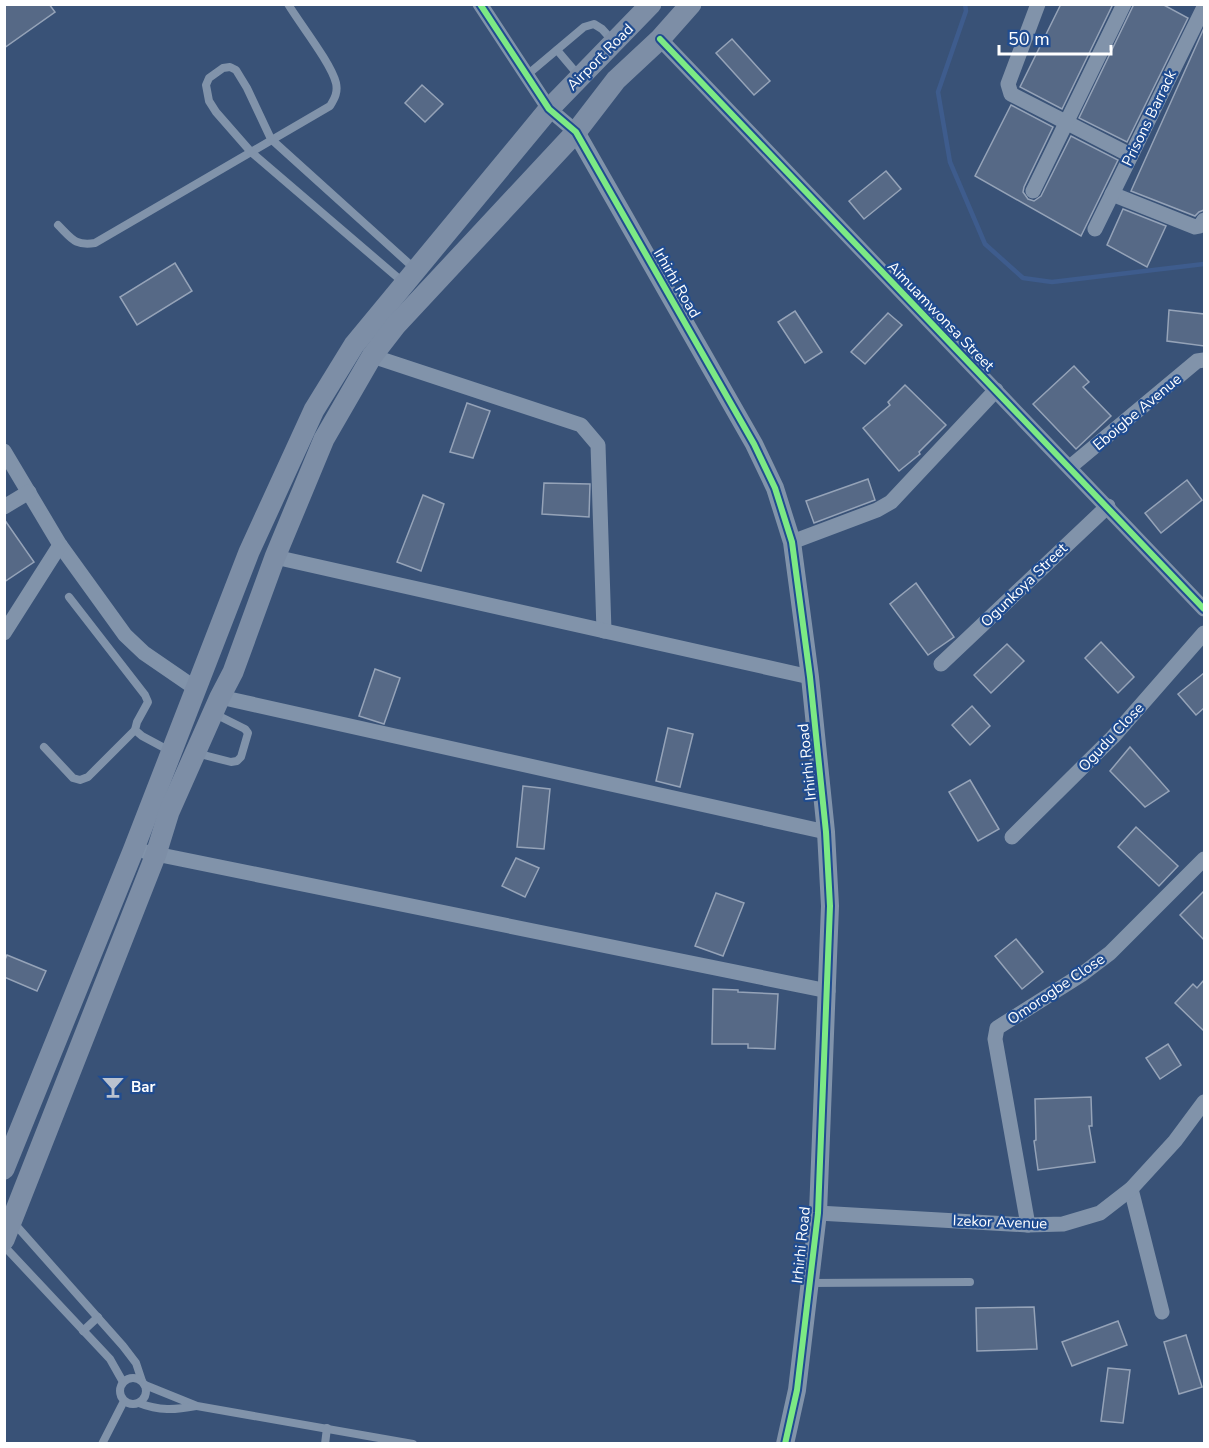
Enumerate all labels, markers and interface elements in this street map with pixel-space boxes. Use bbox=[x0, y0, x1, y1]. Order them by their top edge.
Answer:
scale bar bbox=[999, 18, 1112, 56]
street label: Airport Road bbox=[562, 19, 638, 95]
text: 50 m bbox=[1008, 27, 1050, 51]
street label: Prisons Barrack bbox=[1117, 66, 1181, 169]
street label: Irhirhi Road bbox=[649, 245, 705, 321]
street label: Aimuamwonsa Street bbox=[883, 257, 999, 376]
street label: Eboigbe Avenue bbox=[1089, 369, 1185, 455]
street label: Ogunkoya Street bbox=[976, 538, 1072, 631]
street label: Ogudu Close bbox=[1074, 698, 1148, 776]
street label: Irhirhi Road bbox=[793, 722, 821, 802]
street label: Omorogbe Close bbox=[1003, 949, 1109, 1029]
bar icon: Bar bbox=[100, 1074, 126, 1100]
place label: Bar bbox=[131, 1077, 156, 1097]
street label: Irhirhi Road bbox=[787, 1205, 815, 1285]
street label: Izekor Avenue bbox=[952, 1210, 1048, 1234]

